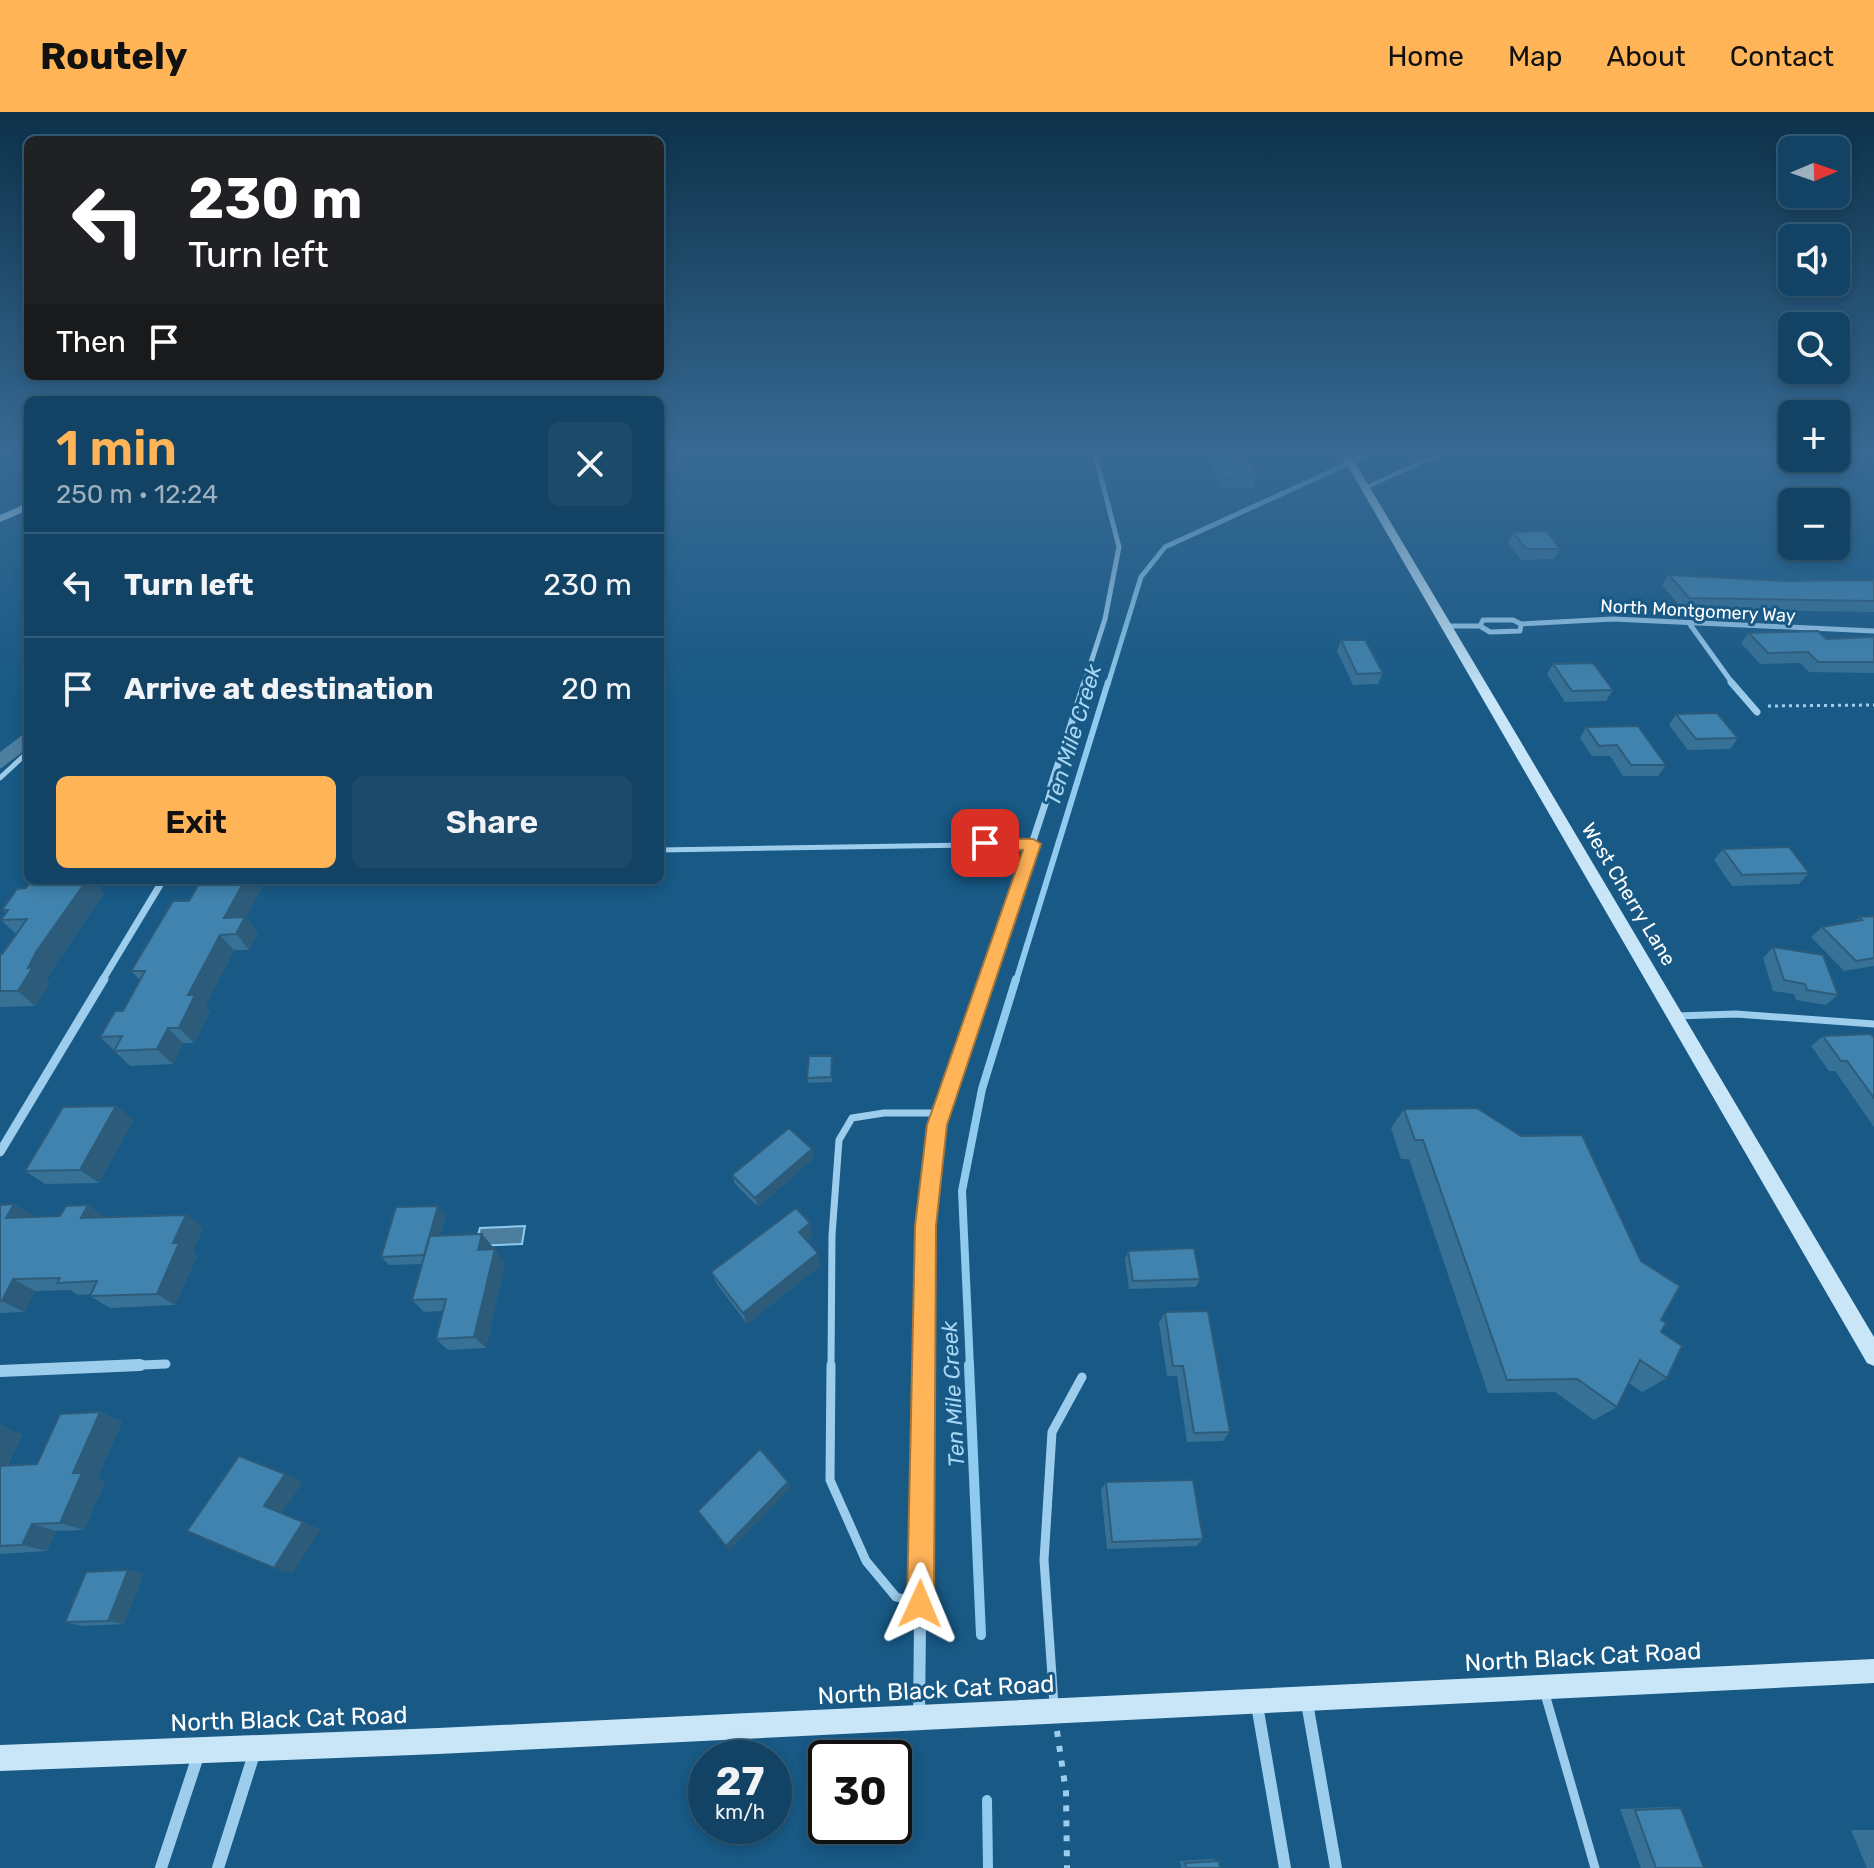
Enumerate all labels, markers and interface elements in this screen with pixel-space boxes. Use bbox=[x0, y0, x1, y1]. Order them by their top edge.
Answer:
text: Routely bbox=[40, 33, 187, 79]
text: Home bbox=[1387, 40, 1464, 73]
text: Map bbox=[1508, 40, 1562, 73]
text: About bbox=[1606, 40, 1686, 73]
text: Contact bbox=[1730, 40, 1834, 73]
north arrow bbox=[1778, 136, 1850, 208]
map controls bbox=[1778, 136, 1850, 560]
text: 230 m bbox=[188, 166, 363, 232]
icon: left bbox=[56, 168, 160, 272]
button: sound bbox=[1778, 224, 1850, 296]
text: Turn left bbox=[188, 233, 329, 276]
button: search bbox=[1778, 312, 1850, 384]
icon: arrive bbox=[142, 320, 186, 364]
text: Then bbox=[56, 324, 126, 360]
button: + bbox=[1778, 400, 1850, 472]
text: 1 min bbox=[56, 420, 177, 477]
button: close bbox=[548, 422, 632, 506]
text: 250 m · 12:24 bbox=[56, 479, 218, 510]
button: − bbox=[1778, 488, 1850, 560]
icon: left bbox=[56, 563, 100, 607]
text: Turn left bbox=[124, 567, 254, 603]
text: 230 m bbox=[543, 567, 632, 603]
street label: North Montgomery Way bbox=[1600, 595, 1796, 627]
water label: Ten Mile Creek bbox=[1039, 660, 1108, 809]
icon: arrive bbox=[56, 667, 100, 711]
text: Arrive at destination bbox=[124, 671, 434, 707]
text: 20 m bbox=[561, 671, 632, 707]
button: Exit bbox=[56, 776, 336, 868]
button: Share bbox=[352, 776, 632, 868]
pin bbox=[951, 809, 1019, 877]
street label: West Cherry Lane bbox=[1577, 818, 1681, 970]
icon: arrive bbox=[963, 821, 1007, 865]
water label: Ten Mile Creek bbox=[936, 1319, 970, 1468]
position arrow bbox=[878, 1562, 962, 1646]
street label: North Black Cat Road bbox=[1464, 1637, 1702, 1677]
street label: North Black Cat Road bbox=[817, 1670, 1055, 1710]
street label: North Black Cat Road bbox=[170, 1701, 408, 1737]
speed limit sign: 30 bbox=[808, 1740, 912, 1844]
text: 27 bbox=[716, 1758, 764, 1805]
text: km/h bbox=[715, 1800, 765, 1824]

